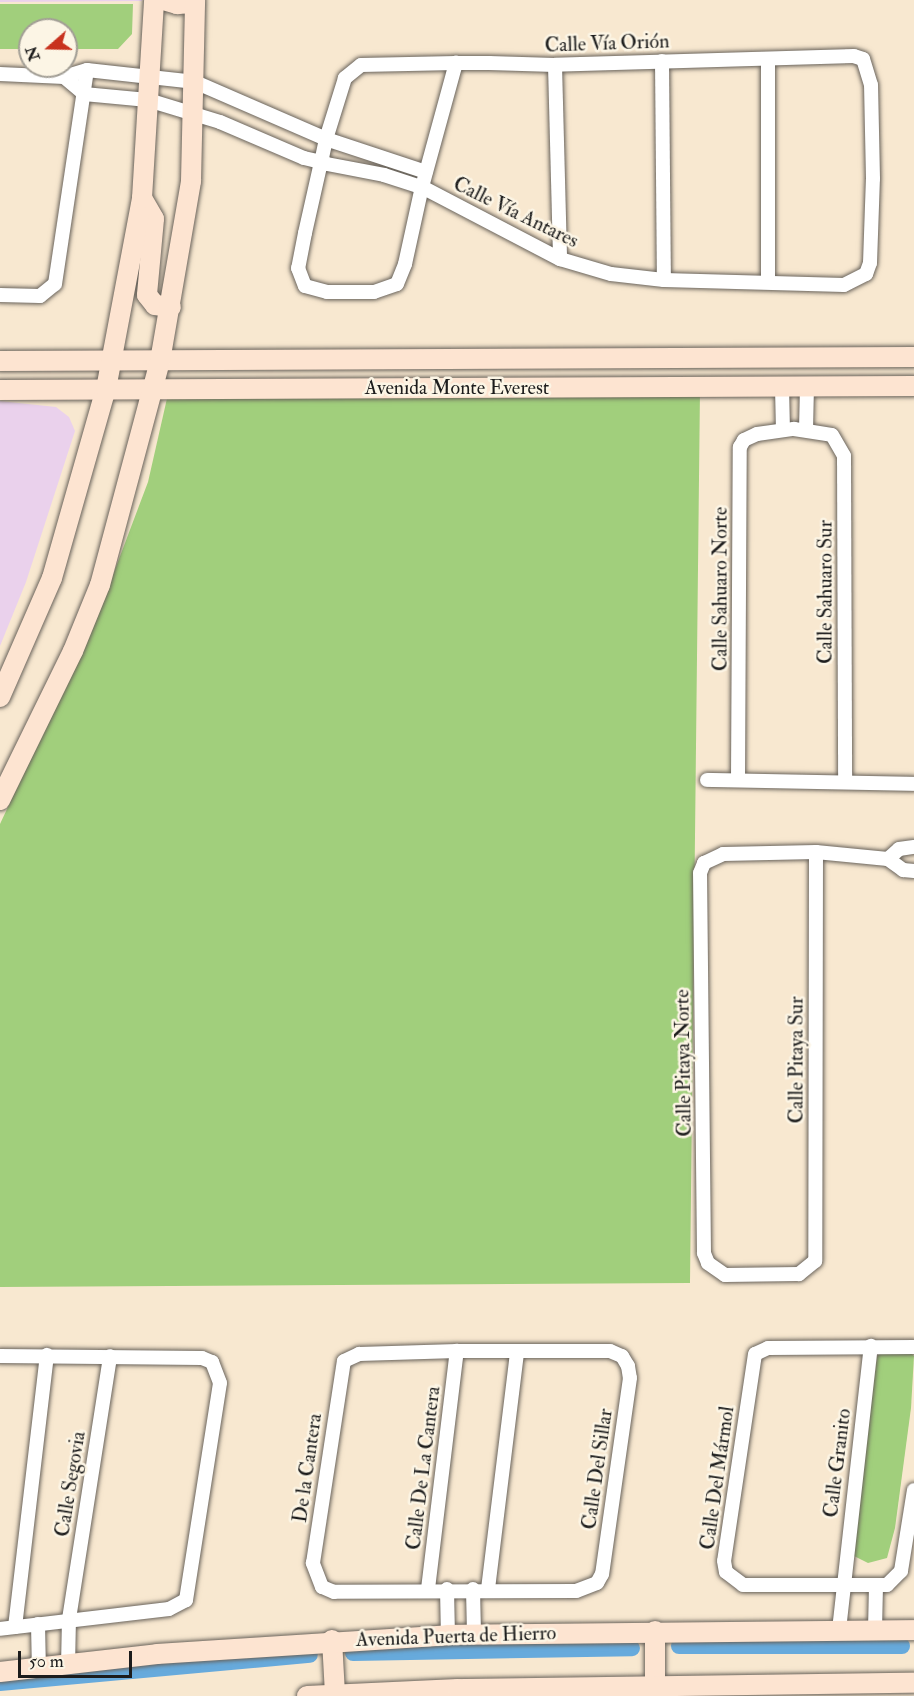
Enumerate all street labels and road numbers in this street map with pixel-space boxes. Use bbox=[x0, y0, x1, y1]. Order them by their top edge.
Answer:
street label: Calle Vía Orión bbox=[544, 29, 670, 57]
street label: Calle Vía Antares bbox=[450, 171, 582, 253]
street label: Avenida Monte Everest bbox=[365, 375, 549, 399]
street label: Calle Sahuaro Norte bbox=[708, 507, 732, 671]
street label: Calle Sahuaro Sur bbox=[813, 520, 837, 664]
street label: Calle Pitaya Norte bbox=[670, 989, 696, 1137]
street label: Calle Pitaya Sur bbox=[784, 997, 808, 1123]
street label: Calle De La Cantera bbox=[401, 1385, 445, 1551]
street label: Calle Del Mármol bbox=[695, 1405, 739, 1551]
street label: Calle Del Sillar bbox=[577, 1407, 617, 1531]
street label: Calle Granito bbox=[818, 1407, 856, 1519]
street label: De la Cantera bbox=[287, 1412, 327, 1524]
street label: Calle Segovia bbox=[50, 1430, 90, 1538]
street label: Avenida Puerta de Hierro bbox=[355, 1621, 557, 1651]

